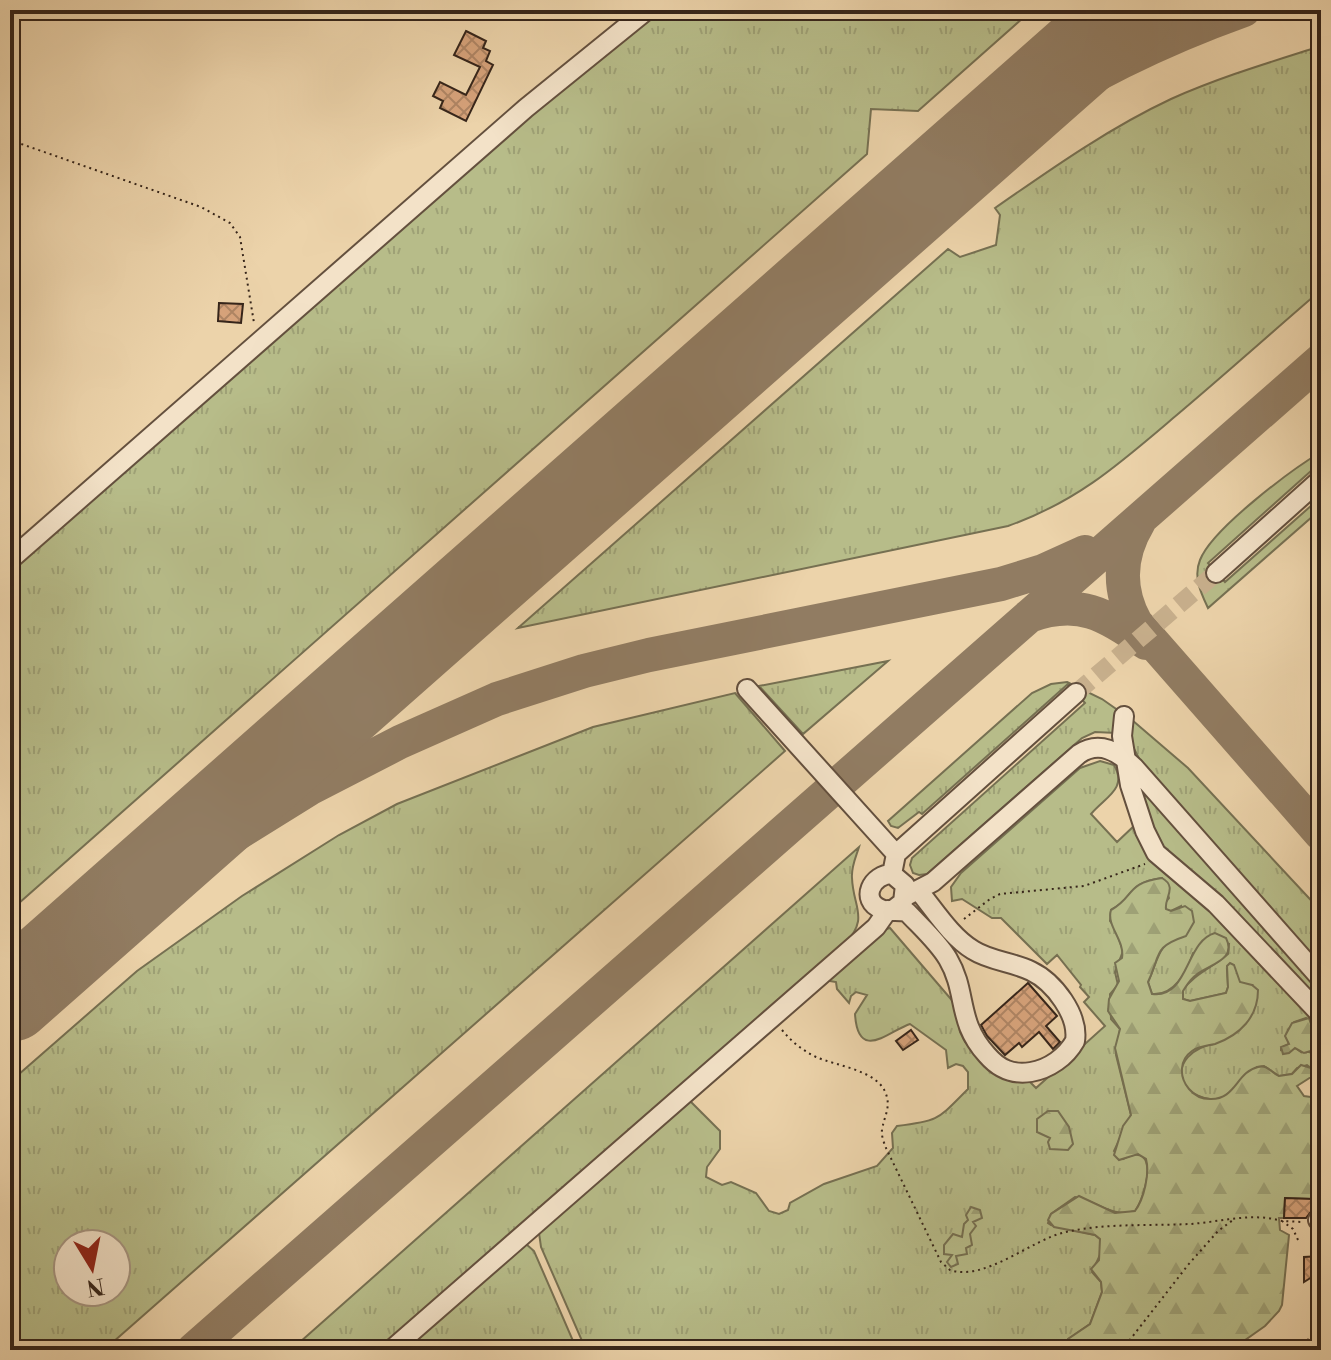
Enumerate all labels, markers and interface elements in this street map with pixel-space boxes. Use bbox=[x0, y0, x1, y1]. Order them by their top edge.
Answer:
north arrow bbox=[52, 1228, 132, 1308]
text: N bbox=[84, 1271, 106, 1301]

